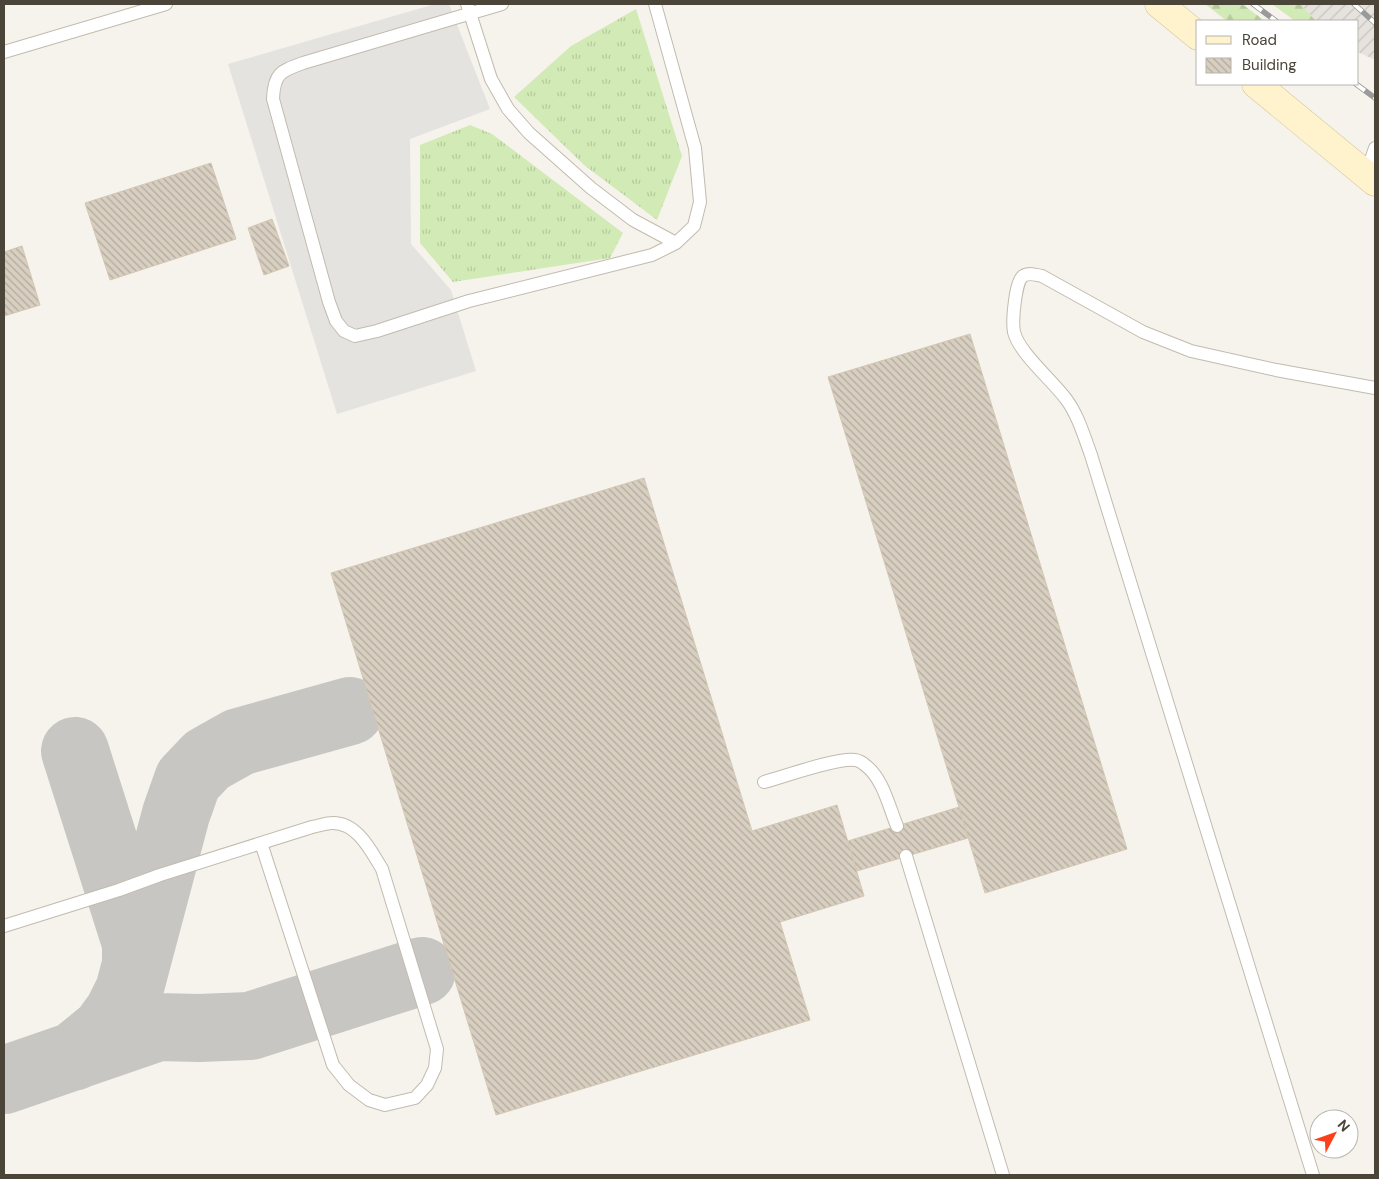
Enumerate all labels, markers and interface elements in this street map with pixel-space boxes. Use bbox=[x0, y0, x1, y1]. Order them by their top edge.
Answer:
legend bbox=[1196, 20, 1359, 85]
text: Road bbox=[1242, 30, 1277, 50]
text: Building bbox=[1242, 55, 1297, 75]
north arrow bbox=[1309, 1109, 1359, 1159]
text: N bbox=[1334, 1116, 1354, 1135]

